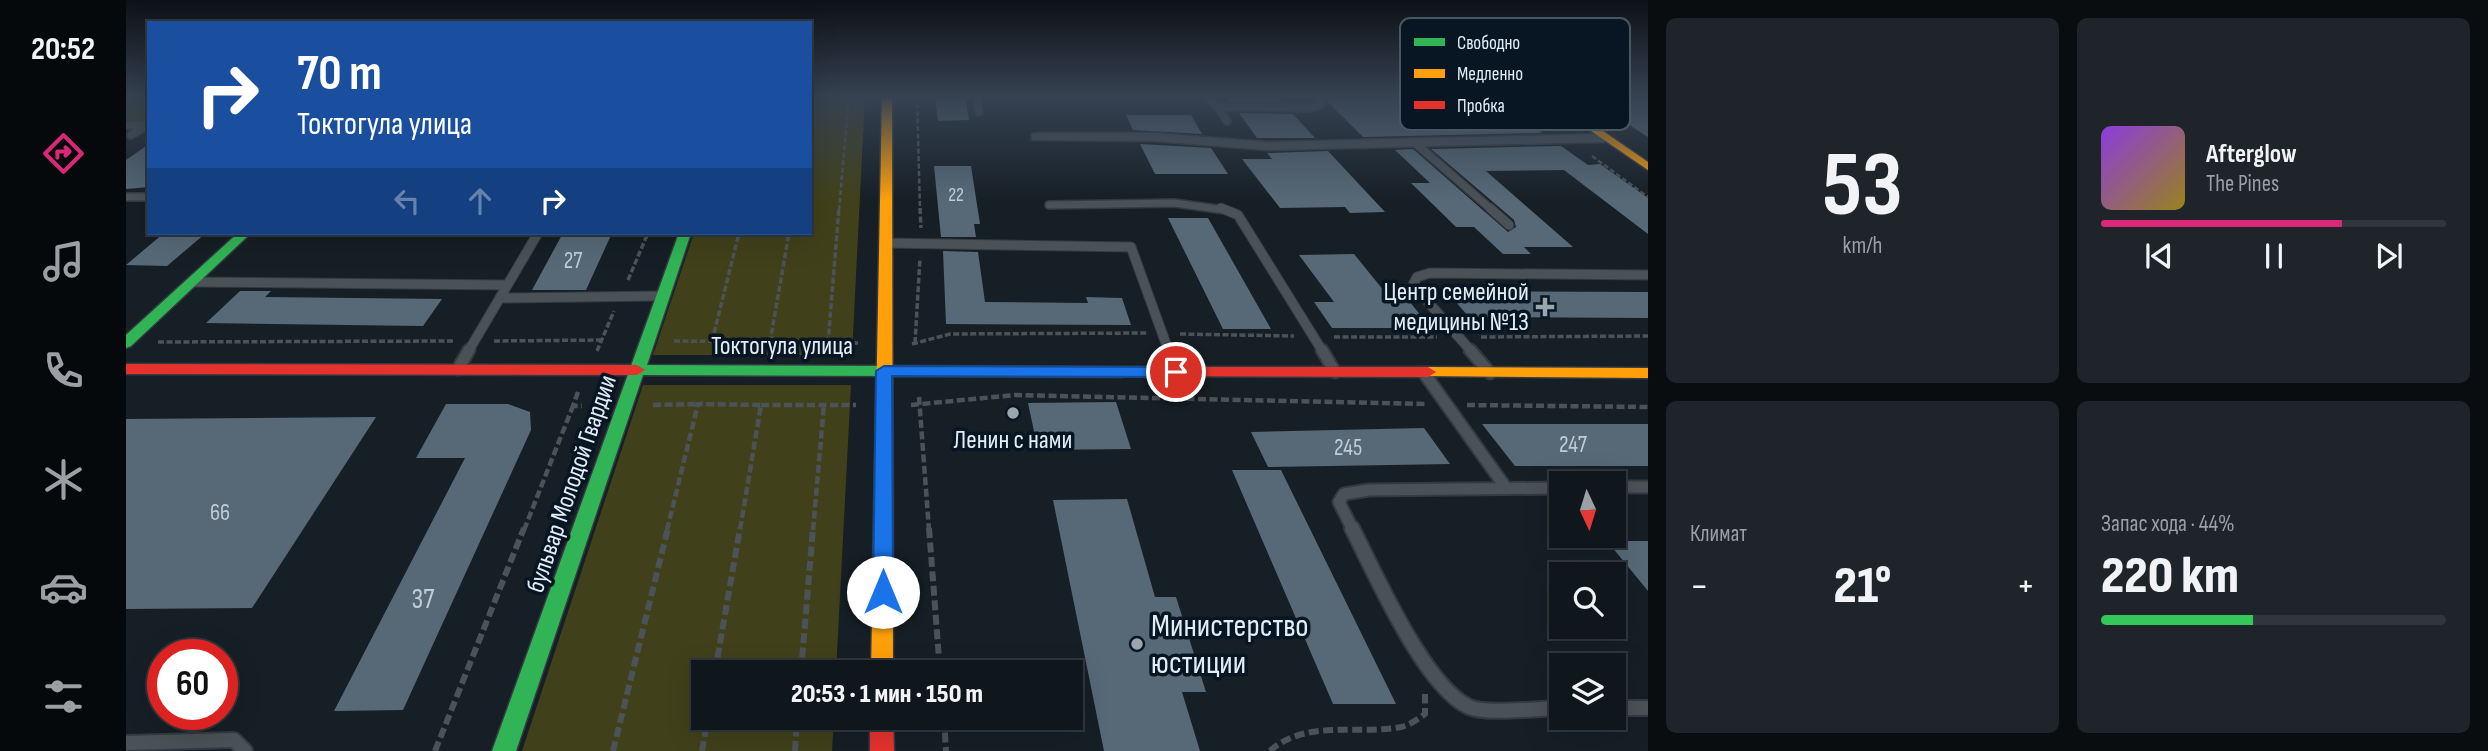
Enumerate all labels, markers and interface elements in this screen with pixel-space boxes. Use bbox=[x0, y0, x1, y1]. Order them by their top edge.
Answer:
legend bbox=[1400, 18, 1630, 130]
text: 20:52 bbox=[31, 30, 95, 69]
text: Свободно bbox=[1457, 32, 1520, 55]
text: 70 m bbox=[297, 45, 382, 104]
icon: right bbox=[182, 49, 273, 140]
text: Медленно bbox=[1457, 63, 1523, 86]
text: Пробка bbox=[1457, 95, 1505, 118]
text: Токтогула улица bbox=[297, 105, 472, 144]
icon: directions bbox=[39, 129, 88, 178]
text: 53 bbox=[1822, 132, 1903, 241]
text: Afterglow bbox=[2206, 139, 2297, 170]
text: The Pines bbox=[2206, 170, 2279, 198]
icon: left bbox=[388, 182, 426, 220]
icon: ahead bbox=[461, 182, 499, 220]
icon: right bbox=[534, 182, 572, 220]
house number: 22 bbox=[948, 184, 964, 207]
text: km/h bbox=[1843, 232, 1882, 260]
icon: music bbox=[39, 237, 88, 286]
icon: previous bbox=[2140, 237, 2178, 275]
icon: pause bbox=[2255, 237, 2293, 275]
icon: next bbox=[2370, 237, 2408, 275]
house number: 27 bbox=[564, 247, 582, 275]
place label: Центр семейной медицины №13 bbox=[1384, 277, 1529, 338]
marker: Центр семейной медицины №13 bbox=[1535, 297, 1555, 317]
street label: Токтогула улица bbox=[711, 331, 853, 362]
pin bbox=[1146, 342, 1206, 402]
icon: phone bbox=[39, 346, 88, 395]
icon: arrive bbox=[1157, 353, 1195, 391]
street label: бульвар Молодой Гвардии bbox=[520, 371, 624, 597]
marker: Ленин с нами bbox=[1005, 405, 1021, 421]
place label: Ленин с нами bbox=[954, 425, 1072, 456]
house number: 247 bbox=[1559, 431, 1587, 459]
house number: 245 bbox=[1334, 434, 1362, 462]
icon: climate bbox=[39, 455, 88, 504]
north arrow bbox=[1549, 471, 1626, 548]
map controls bbox=[1549, 471, 1626, 730]
house number: 66 bbox=[210, 499, 230, 527]
text: Запас хода · 44% bbox=[2101, 510, 2235, 538]
text: Климат bbox=[1690, 520, 1747, 548]
text: 220 km bbox=[2101, 545, 2239, 608]
position arrow bbox=[846, 555, 920, 629]
text: 21° bbox=[1834, 555, 1892, 618]
button: search bbox=[1549, 562, 1626, 639]
icon: car bbox=[39, 563, 88, 612]
text: − bbox=[1690, 564, 1709, 609]
text: + bbox=[2016, 564, 2035, 609]
house number: 37 bbox=[412, 583, 434, 616]
place label: Министерство юстиции bbox=[1151, 607, 1309, 683]
marker: Министерство юстиции bbox=[1129, 636, 1145, 652]
speed limit sign: 60 bbox=[147, 639, 238, 730]
button: layers bbox=[1549, 653, 1626, 730]
icon: filters bbox=[39, 672, 88, 721]
text: 20:53 · 1 мин · 150 m bbox=[791, 679, 983, 710]

